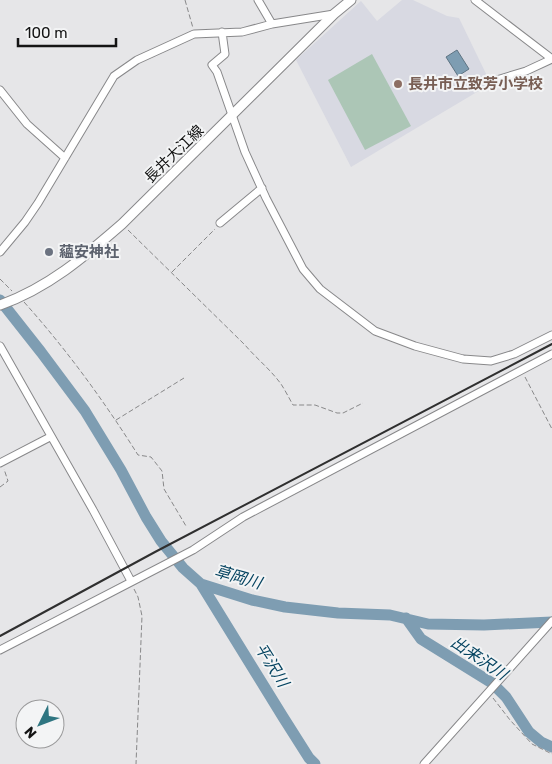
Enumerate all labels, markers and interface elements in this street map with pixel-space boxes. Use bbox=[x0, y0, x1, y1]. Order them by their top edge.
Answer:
scale bar bbox=[18, 15, 115, 47]
text: 100 m bbox=[25, 24, 67, 42]
place label: 長井市立致芳小学校 bbox=[408, 75, 543, 93]
marker: 長井市立致芳小学校 bbox=[392, 78, 404, 90]
street label: 長井大江線 bbox=[141, 121, 207, 187]
place label: 蘊安神社 bbox=[59, 243, 119, 261]
marker: 蘊安神社 bbox=[43, 246, 55, 258]
water label: 草岡川 bbox=[212, 561, 266, 593]
water label: 出来沢川 bbox=[447, 632, 512, 685]
water label: 平沢川 bbox=[251, 640, 294, 692]
north arrow bbox=[15, 699, 65, 749]
text: N bbox=[21, 723, 40, 742]

